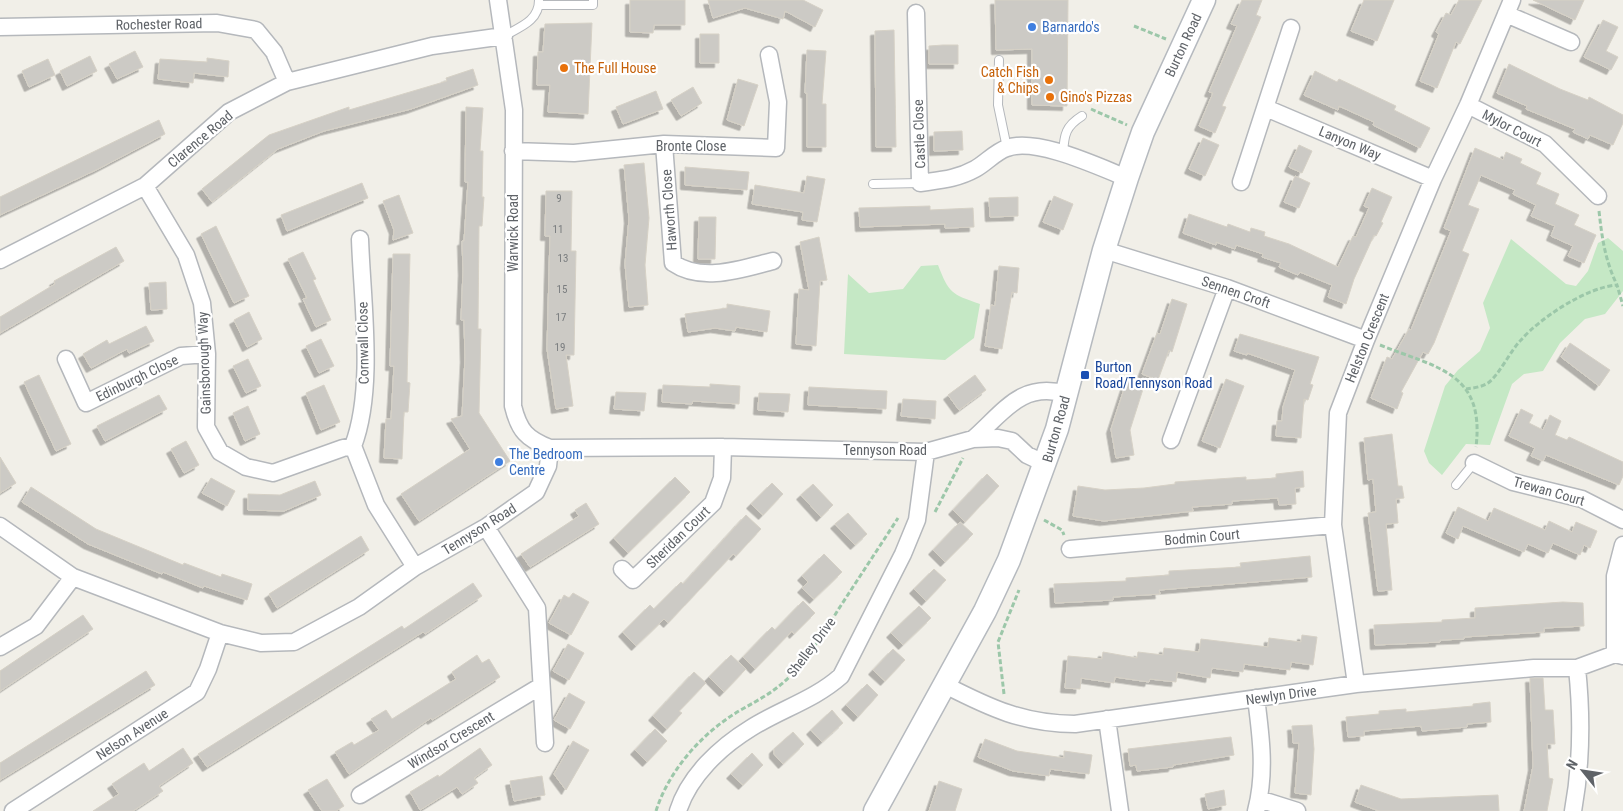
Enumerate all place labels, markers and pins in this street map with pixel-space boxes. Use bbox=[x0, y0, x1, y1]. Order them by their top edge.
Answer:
place label: Barnardo's bbox=[1042, 19, 1100, 35]
marker: Barnardo's bbox=[1026, 21, 1038, 33]
place label: The Full House bbox=[574, 60, 657, 76]
marker: The Full House bbox=[558, 62, 570, 74]
place label: Catch Fish & Chips bbox=[981, 64, 1039, 96]
marker: Catch Fish & Chips bbox=[1043, 74, 1055, 86]
place label: Gino's Pizzas bbox=[1060, 89, 1132, 105]
marker: Gino's Pizzas bbox=[1044, 91, 1056, 103]
place label: Burton Road/Tennyson Road bbox=[1095, 359, 1212, 391]
marker: Burton Road/Tennyson Road bbox=[1079, 369, 1091, 381]
place label: The Bedroom Centre bbox=[509, 446, 583, 478]
marker: The Bedroom Centre bbox=[493, 456, 505, 468]

